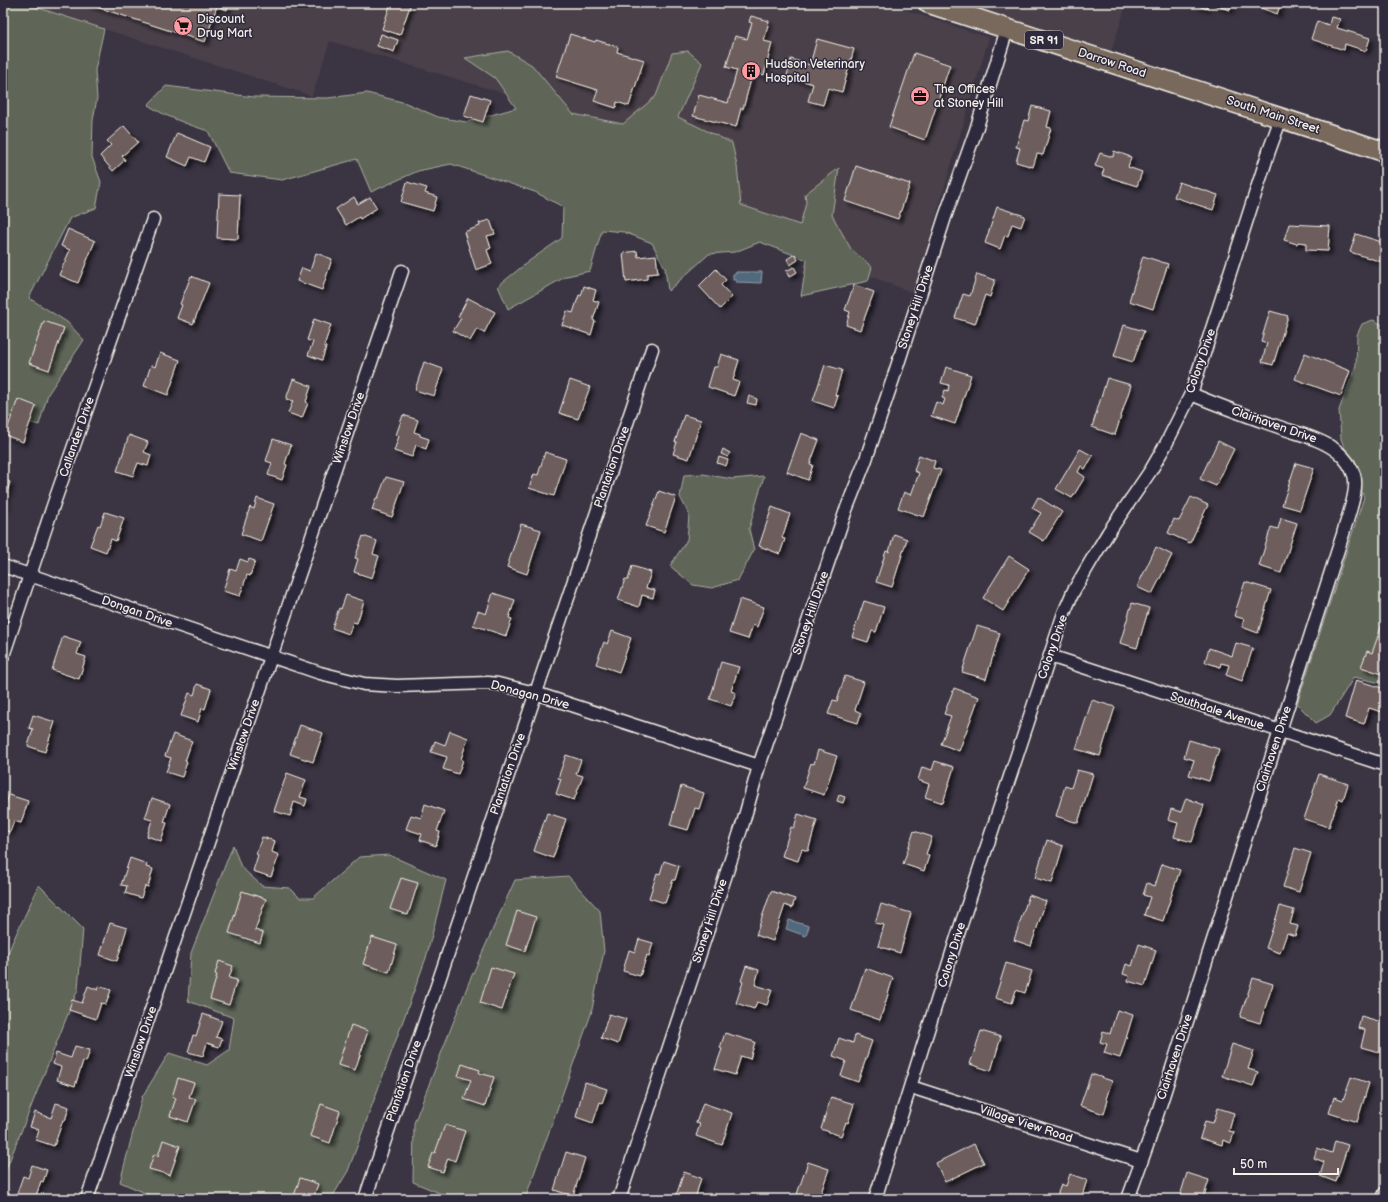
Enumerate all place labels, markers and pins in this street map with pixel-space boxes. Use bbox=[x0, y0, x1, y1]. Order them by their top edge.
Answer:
place label: Discount Drug Mart bbox=[197, 12, 253, 41]
supermarket icon: Discount Drug Mart bbox=[172, 15, 194, 37]
place label: Hudson Veterinary Hospital bbox=[765, 57, 865, 86]
building icon: Hudson Veterinary Hospital bbox=[740, 60, 762, 82]
place label: The Offices at Stoney Hill bbox=[934, 82, 1003, 111]
office icon: The Offices at Stoney Hill bbox=[909, 85, 931, 107]

